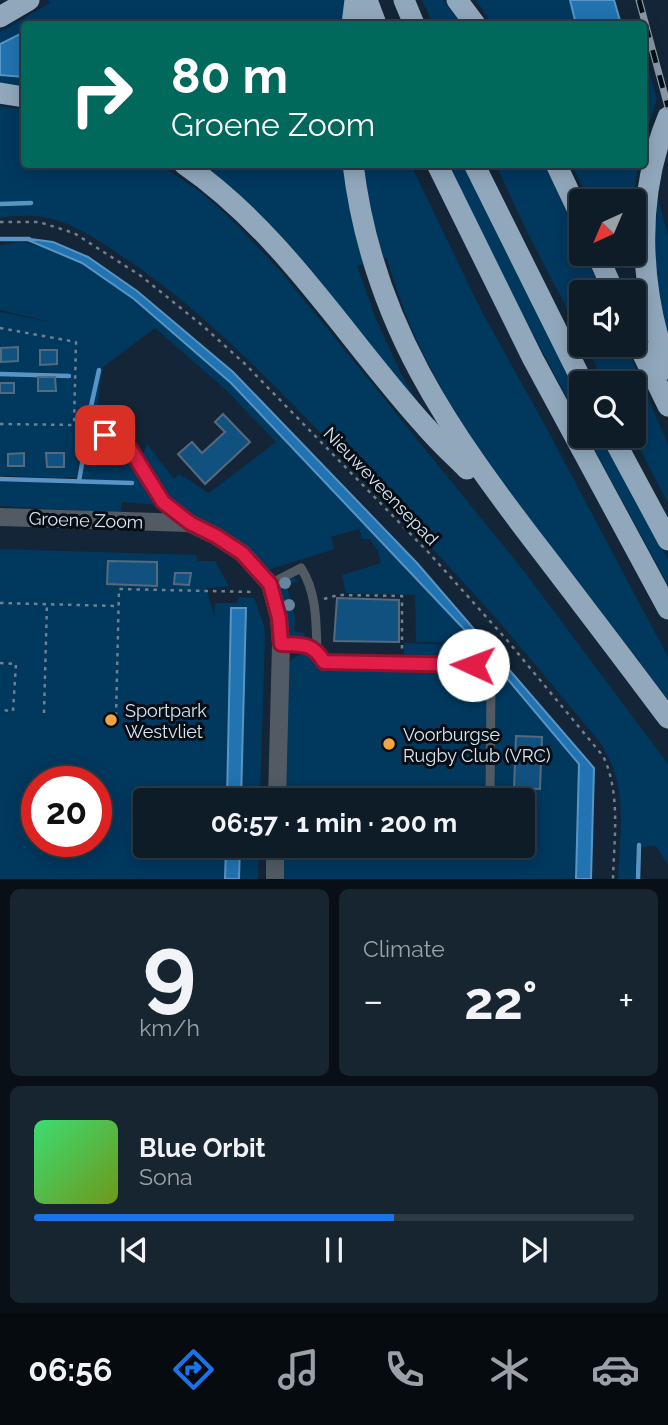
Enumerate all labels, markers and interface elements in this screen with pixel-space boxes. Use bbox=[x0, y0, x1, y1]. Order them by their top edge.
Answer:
text: 80 m bbox=[171, 47, 288, 104]
icon: right bbox=[56, 49, 147, 140]
text: Groene Zoom bbox=[171, 106, 375, 143]
north arrow bbox=[569, 189, 646, 266]
map controls bbox=[569, 189, 646, 448]
button: sound bbox=[569, 280, 646, 357]
button: search bbox=[569, 371, 646, 448]
pin bbox=[75, 405, 135, 465]
icon: arrive bbox=[86, 416, 124, 454]
street label: Nieuweveensepad bbox=[319, 423, 443, 549]
street label: Groene Zoom bbox=[28, 508, 144, 532]
position arrow bbox=[436, 628, 510, 702]
place label: Sportpark Westvliet bbox=[125, 700, 207, 742]
marker: Sportpark Westvliet bbox=[103, 712, 119, 728]
place label: Voorburgse Rugby Club (VRC) bbox=[403, 724, 551, 766]
marker: Voorburgse Rugby Club (VRC) bbox=[381, 736, 397, 752]
speed limit sign: 20 bbox=[21, 766, 112, 857]
text: 06:57 · 1 min · 200 m bbox=[211, 808, 457, 838]
text: 9 bbox=[143, 915, 196, 1022]
text: Climate bbox=[363, 935, 445, 962]
text: 22° bbox=[464, 970, 537, 1031]
text: − bbox=[363, 978, 383, 1023]
text: + bbox=[618, 978, 634, 1023]
text: km/h bbox=[139, 1014, 200, 1041]
text: Blue Orbit bbox=[139, 1133, 266, 1163]
text: Sona bbox=[139, 1163, 193, 1190]
icon: previous bbox=[115, 1231, 153, 1269]
icon: pause bbox=[315, 1231, 353, 1269]
icon: next bbox=[515, 1231, 553, 1269]
icon: directions bbox=[169, 1345, 218, 1394]
icon: music bbox=[274, 1345, 323, 1394]
icon: phone bbox=[380, 1345, 429, 1394]
icon: climate bbox=[485, 1345, 534, 1394]
icon: car bbox=[591, 1345, 640, 1394]
text: 06:56 bbox=[28, 1351, 112, 1388]

